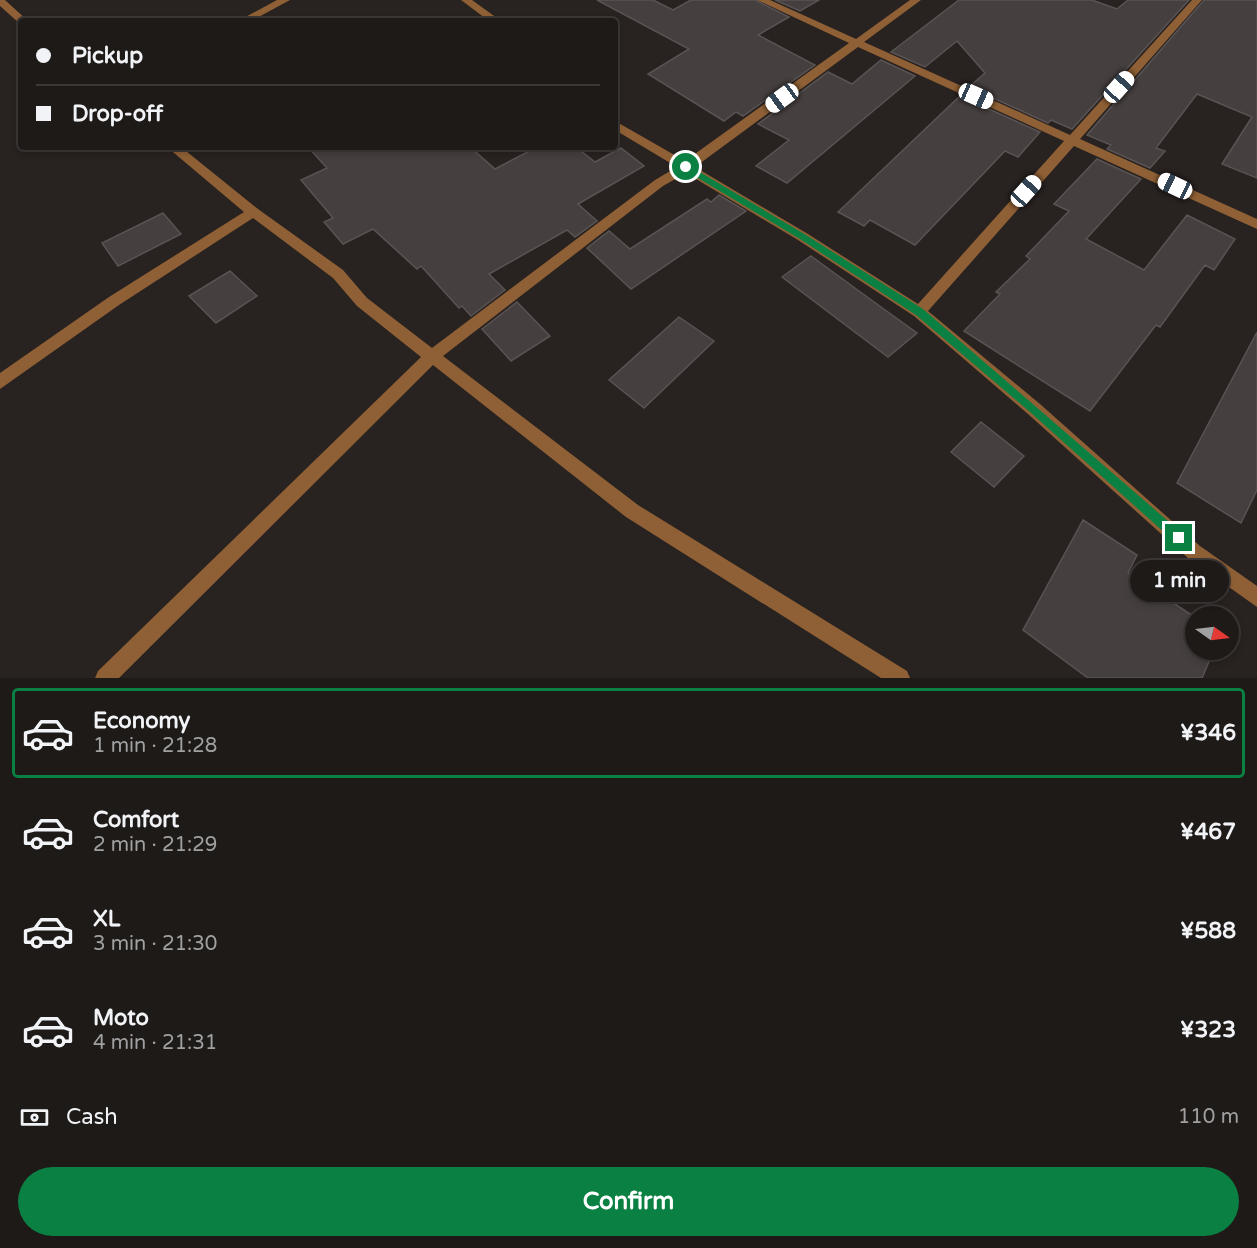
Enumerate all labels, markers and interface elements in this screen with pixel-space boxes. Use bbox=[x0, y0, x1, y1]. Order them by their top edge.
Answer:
text: Pickup bbox=[72, 43, 143, 69]
car bbox=[1100, 68, 1138, 106]
car bbox=[762, 80, 802, 116]
car bbox=[956, 80, 996, 112]
text: Drop-off bbox=[72, 101, 163, 127]
route start bbox=[672, 153, 699, 180]
car bbox=[1155, 170, 1195, 202]
car bbox=[1007, 172, 1045, 210]
route end bbox=[1165, 524, 1192, 551]
callout: 1 min bbox=[1130, 559, 1228, 601]
text: 1 min bbox=[1153, 569, 1206, 593]
north arrow bbox=[1185, 606, 1239, 660]
map controls bbox=[1185, 606, 1239, 660]
icon: car bbox=[21, 706, 75, 760]
text: Economy bbox=[93, 708, 190, 734]
text: ¥346 bbox=[1180, 720, 1236, 746]
text: 1 min · 21:28 bbox=[93, 734, 217, 758]
icon: car bbox=[21, 805, 75, 859]
text: Comfort bbox=[93, 807, 179, 833]
text: ¥467 bbox=[1180, 819, 1236, 845]
text: 2 min · 21:29 bbox=[93, 833, 217, 857]
icon: car bbox=[21, 904, 75, 958]
text: XL bbox=[93, 906, 120, 932]
text: ¥588 bbox=[1180, 918, 1236, 944]
text: 3 min · 21:30 bbox=[93, 932, 217, 956]
icon: car bbox=[21, 1003, 75, 1057]
text: Moto bbox=[93, 1005, 149, 1031]
text: ¥323 bbox=[1180, 1017, 1236, 1043]
text: 4 min · 21:31 bbox=[93, 1031, 217, 1055]
icon: cash bbox=[18, 1101, 51, 1134]
text: Cash bbox=[66, 1104, 118, 1130]
text: 110 m bbox=[1178, 1105, 1239, 1129]
button: Confirm bbox=[18, 1167, 1239, 1236]

